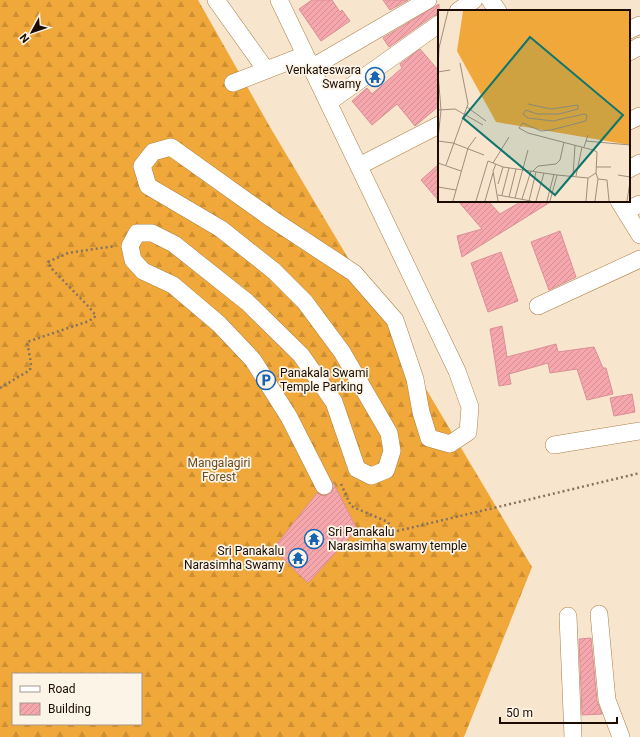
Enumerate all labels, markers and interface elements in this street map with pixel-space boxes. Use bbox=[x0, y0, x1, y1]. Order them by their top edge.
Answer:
inset map bbox=[438, 10, 630, 202]
north arrow bbox=[12, 12, 52, 52]
text: N bbox=[17, 31, 32, 45]
place label: Venkateswara Swamy bbox=[286, 63, 361, 91]
temple icon: Venkateswara Swamy bbox=[364, 66, 386, 88]
place label: Panakala Swami Temple Parking bbox=[280, 366, 368, 394]
parking icon: Panakala Swami Temple Parking bbox=[255, 369, 277, 391]
park label: Mangalagiri Forest bbox=[188, 456, 251, 484]
place label: Sri Panakalu Narasimha swamy temple bbox=[328, 525, 467, 553]
temple icon: Sri Panakalu Narasimha swamy temple bbox=[303, 528, 325, 550]
place label: Sri Panakalu Narasimha Swamy bbox=[184, 544, 284, 572]
temple icon: Sri Panakalu Narasimha Swamy bbox=[287, 547, 309, 569]
legend bbox=[12, 673, 142, 725]
text: Road bbox=[48, 682, 76, 696]
scale bar bbox=[500, 699, 617, 725]
text: Building bbox=[48, 702, 91, 716]
text: 50 m bbox=[506, 706, 533, 720]

